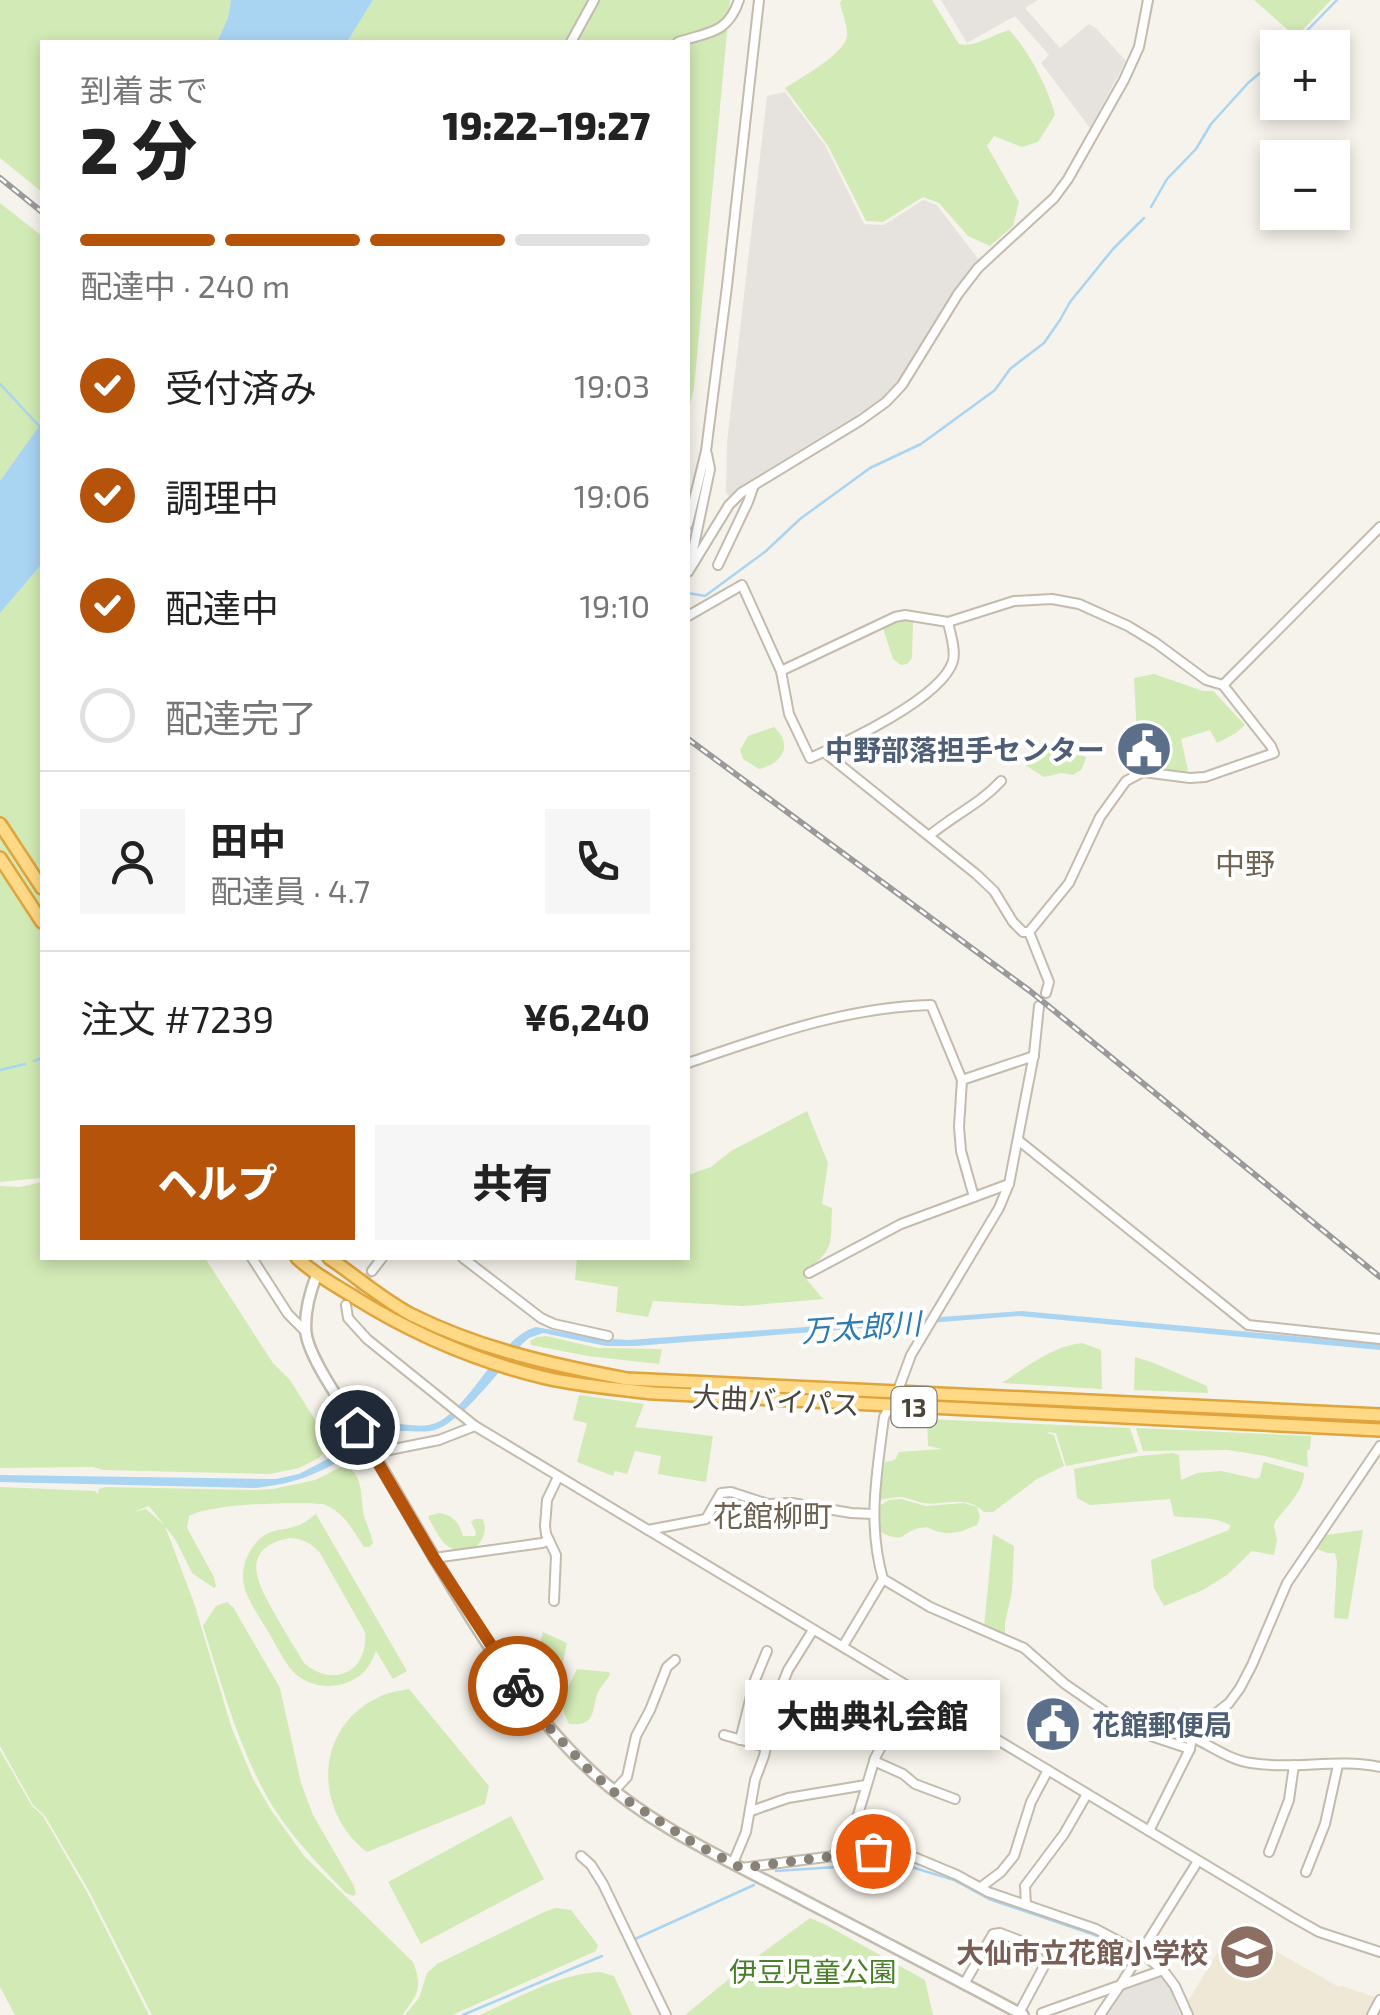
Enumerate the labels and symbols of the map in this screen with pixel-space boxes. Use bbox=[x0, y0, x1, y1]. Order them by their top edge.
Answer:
public building icon: 中野部落担手センター bbox=[1114, 719, 1174, 779]
place label: 中野部落担手センター bbox=[825, 732, 1105, 766]
district label: 中野 bbox=[1215, 845, 1275, 881]
water label: 万太郎川 bbox=[800, 1304, 925, 1348]
street label: 大曲バイパス bbox=[691, 1379, 861, 1421]
pin bbox=[315, 1385, 400, 1470]
road number: 13 bbox=[892, 1387, 936, 1427]
district label: 花館柳町 bbox=[713, 1497, 833, 1533]
courier bbox=[468, 1636, 568, 1736]
callout: 大曲典礼会館 bbox=[746, 1681, 1000, 1751]
public building icon: 花館郵便局 bbox=[1023, 1694, 1083, 1754]
place label: 花館郵便局 bbox=[1092, 1707, 1232, 1741]
pin bbox=[831, 1809, 916, 1894]
school or university icon: 大仙市立花館小学校 bbox=[1217, 1922, 1277, 1982]
place label: 大仙市立花館小学校 bbox=[956, 1935, 1208, 1969]
park label: 伊豆児童公園 bbox=[729, 1954, 897, 1988]

